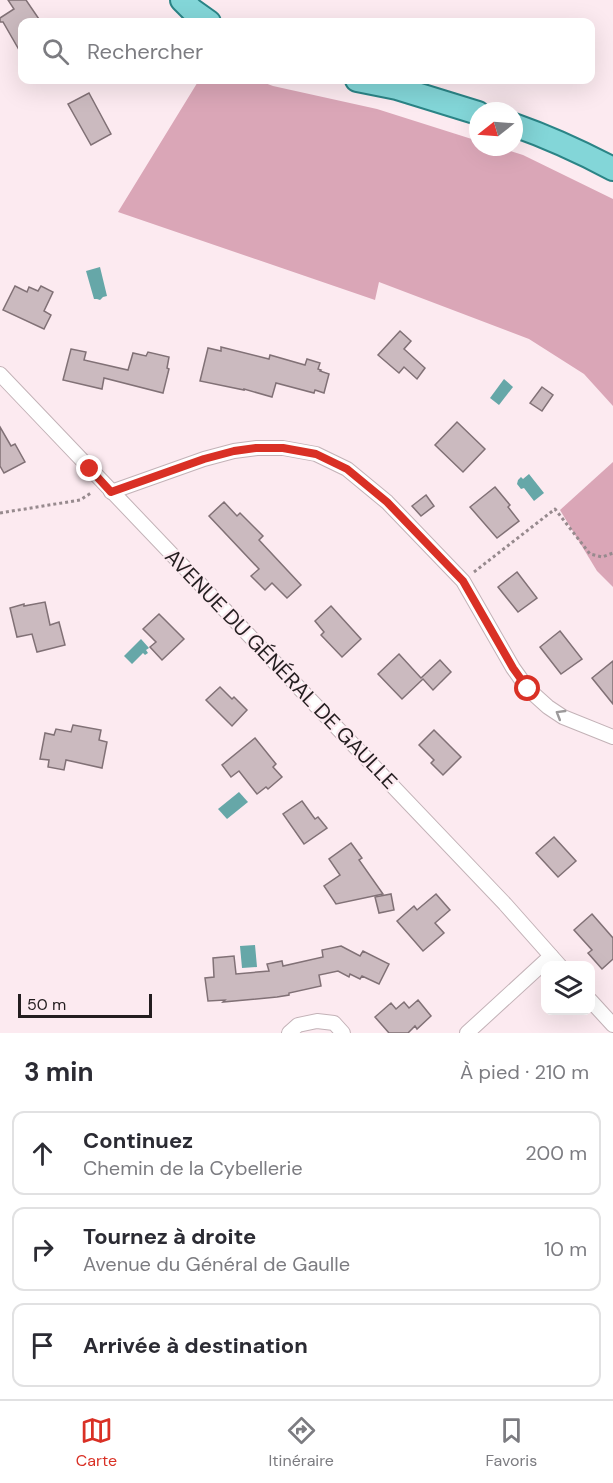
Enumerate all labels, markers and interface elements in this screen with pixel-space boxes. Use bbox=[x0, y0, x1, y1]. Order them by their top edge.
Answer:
search box bbox=[18, 18, 595, 84]
icon: search bbox=[39, 35, 72, 68]
text: Rechercher bbox=[87, 37, 203, 66]
north arrow bbox=[469, 102, 523, 156]
route end bbox=[76, 455, 102, 481]
street label: AVENUE DU GÉNÉRAL DE GAULLE bbox=[159, 543, 403, 795]
route start bbox=[514, 675, 540, 701]
one-way arrow bbox=[556, 709, 566, 721]
map controls bbox=[541, 961, 595, 1015]
button: layers bbox=[541, 961, 595, 1015]
scale bar bbox=[18, 991, 152, 1018]
text: 50 m bbox=[27, 994, 66, 1015]
text: 3 min bbox=[24, 1055, 93, 1089]
text: À pied · 210 m bbox=[460, 1059, 589, 1085]
text: Continuez bbox=[83, 1126, 193, 1155]
icon: ahead bbox=[26, 1137, 59, 1170]
text: 200 m bbox=[525, 1140, 587, 1166]
text: Chemin de la Cybellerie bbox=[83, 1155, 303, 1181]
text: Tournez à droite bbox=[83, 1222, 256, 1251]
icon: right bbox=[26, 1233, 59, 1266]
text: 10 m bbox=[544, 1236, 587, 1262]
text: Avenue du Général de Gaulle bbox=[83, 1251, 350, 1277]
icon: arrive bbox=[26, 1329, 59, 1362]
text: Arrivée à destination bbox=[83, 1331, 308, 1360]
tab: Carte bbox=[76, 1414, 117, 1471]
tab: Itinéraire bbox=[269, 1414, 334, 1471]
tab: Favoris bbox=[485, 1414, 537, 1471]

